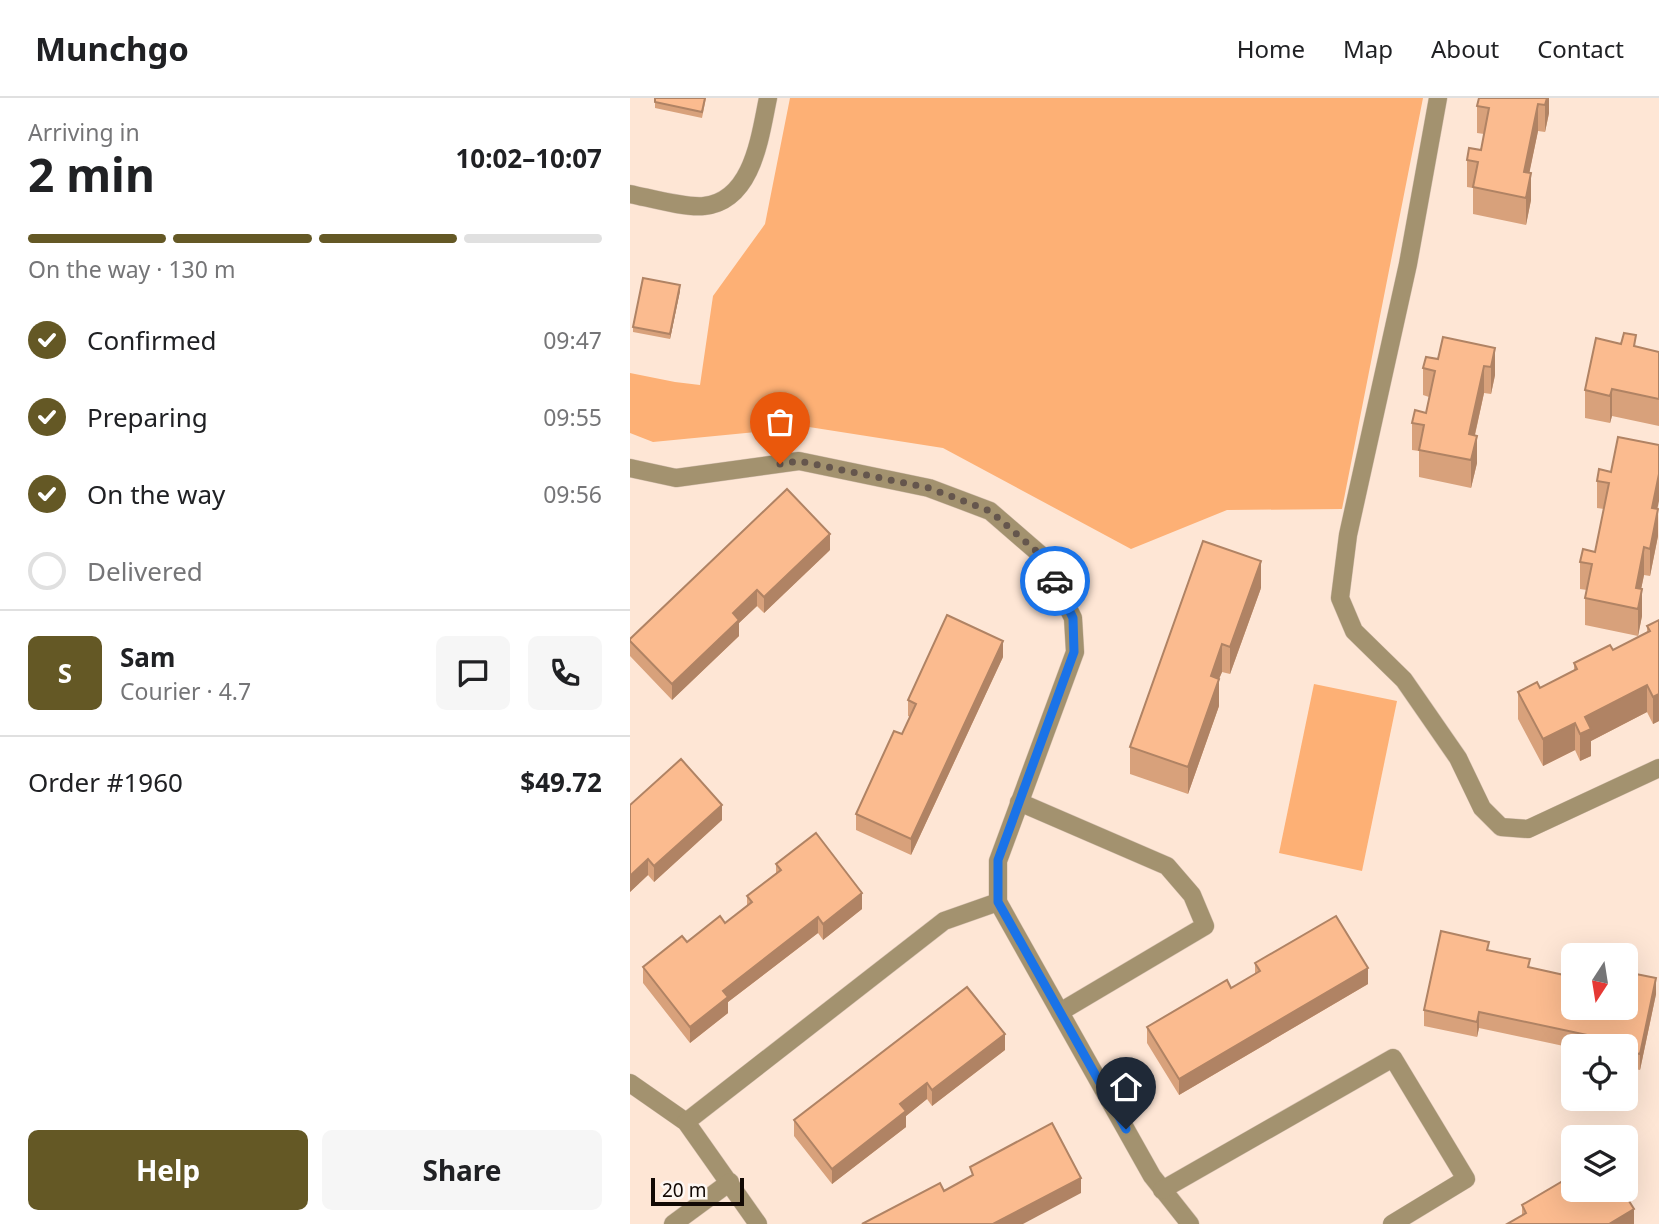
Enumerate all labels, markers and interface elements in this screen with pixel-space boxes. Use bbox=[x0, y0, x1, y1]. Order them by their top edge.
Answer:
text: Munchgo bbox=[35, 26, 189, 71]
text: Home bbox=[1237, 32, 1305, 65]
text: Map bbox=[1343, 32, 1393, 65]
text: About bbox=[1431, 32, 1499, 65]
text: Contact bbox=[1537, 32, 1624, 65]
text: Arriving in bbox=[28, 116, 140, 148]
text: 10:02–10:07 bbox=[455, 140, 602, 176]
text: 2 min bbox=[28, 143, 155, 205]
text: On the way · 130 m bbox=[28, 253, 235, 285]
icon: check bbox=[28, 321, 66, 359]
text: Confirmed bbox=[87, 322, 217, 358]
text: 09:47 bbox=[543, 324, 602, 356]
pin bbox=[750, 392, 810, 464]
icon: check bbox=[28, 398, 66, 436]
text: Preparing bbox=[87, 399, 208, 435]
text: 09:55 bbox=[543, 401, 602, 433]
icon: bag bbox=[761, 403, 799, 441]
icon: check bbox=[28, 475, 66, 513]
text: On the way bbox=[87, 476, 225, 512]
text: 09:56 bbox=[543, 478, 602, 510]
courier bbox=[1020, 546, 1090, 616]
text: Delivered bbox=[87, 553, 203, 589]
icon: car bbox=[1036, 562, 1074, 600]
button: chat bbox=[436, 636, 510, 710]
button: phone bbox=[528, 636, 602, 710]
text: Sam bbox=[120, 639, 175, 675]
text: S bbox=[58, 655, 72, 691]
text: Courier · 4.7 bbox=[120, 675, 251, 707]
text: Order #1960 bbox=[28, 764, 183, 800]
text: $49.72 bbox=[520, 764, 602, 800]
north arrow bbox=[1561, 943, 1638, 1020]
map controls bbox=[1561, 943, 1638, 1202]
button: locate bbox=[1561, 1034, 1638, 1111]
pin bbox=[1096, 1057, 1156, 1129]
icon: home bbox=[1107, 1068, 1145, 1106]
button: layers bbox=[1561, 1125, 1638, 1202]
button: Help bbox=[28, 1130, 308, 1210]
button: Share bbox=[322, 1130, 602, 1210]
scale bar bbox=[651, 1175, 744, 1207]
text: 20 m bbox=[662, 1177, 706, 1203]

